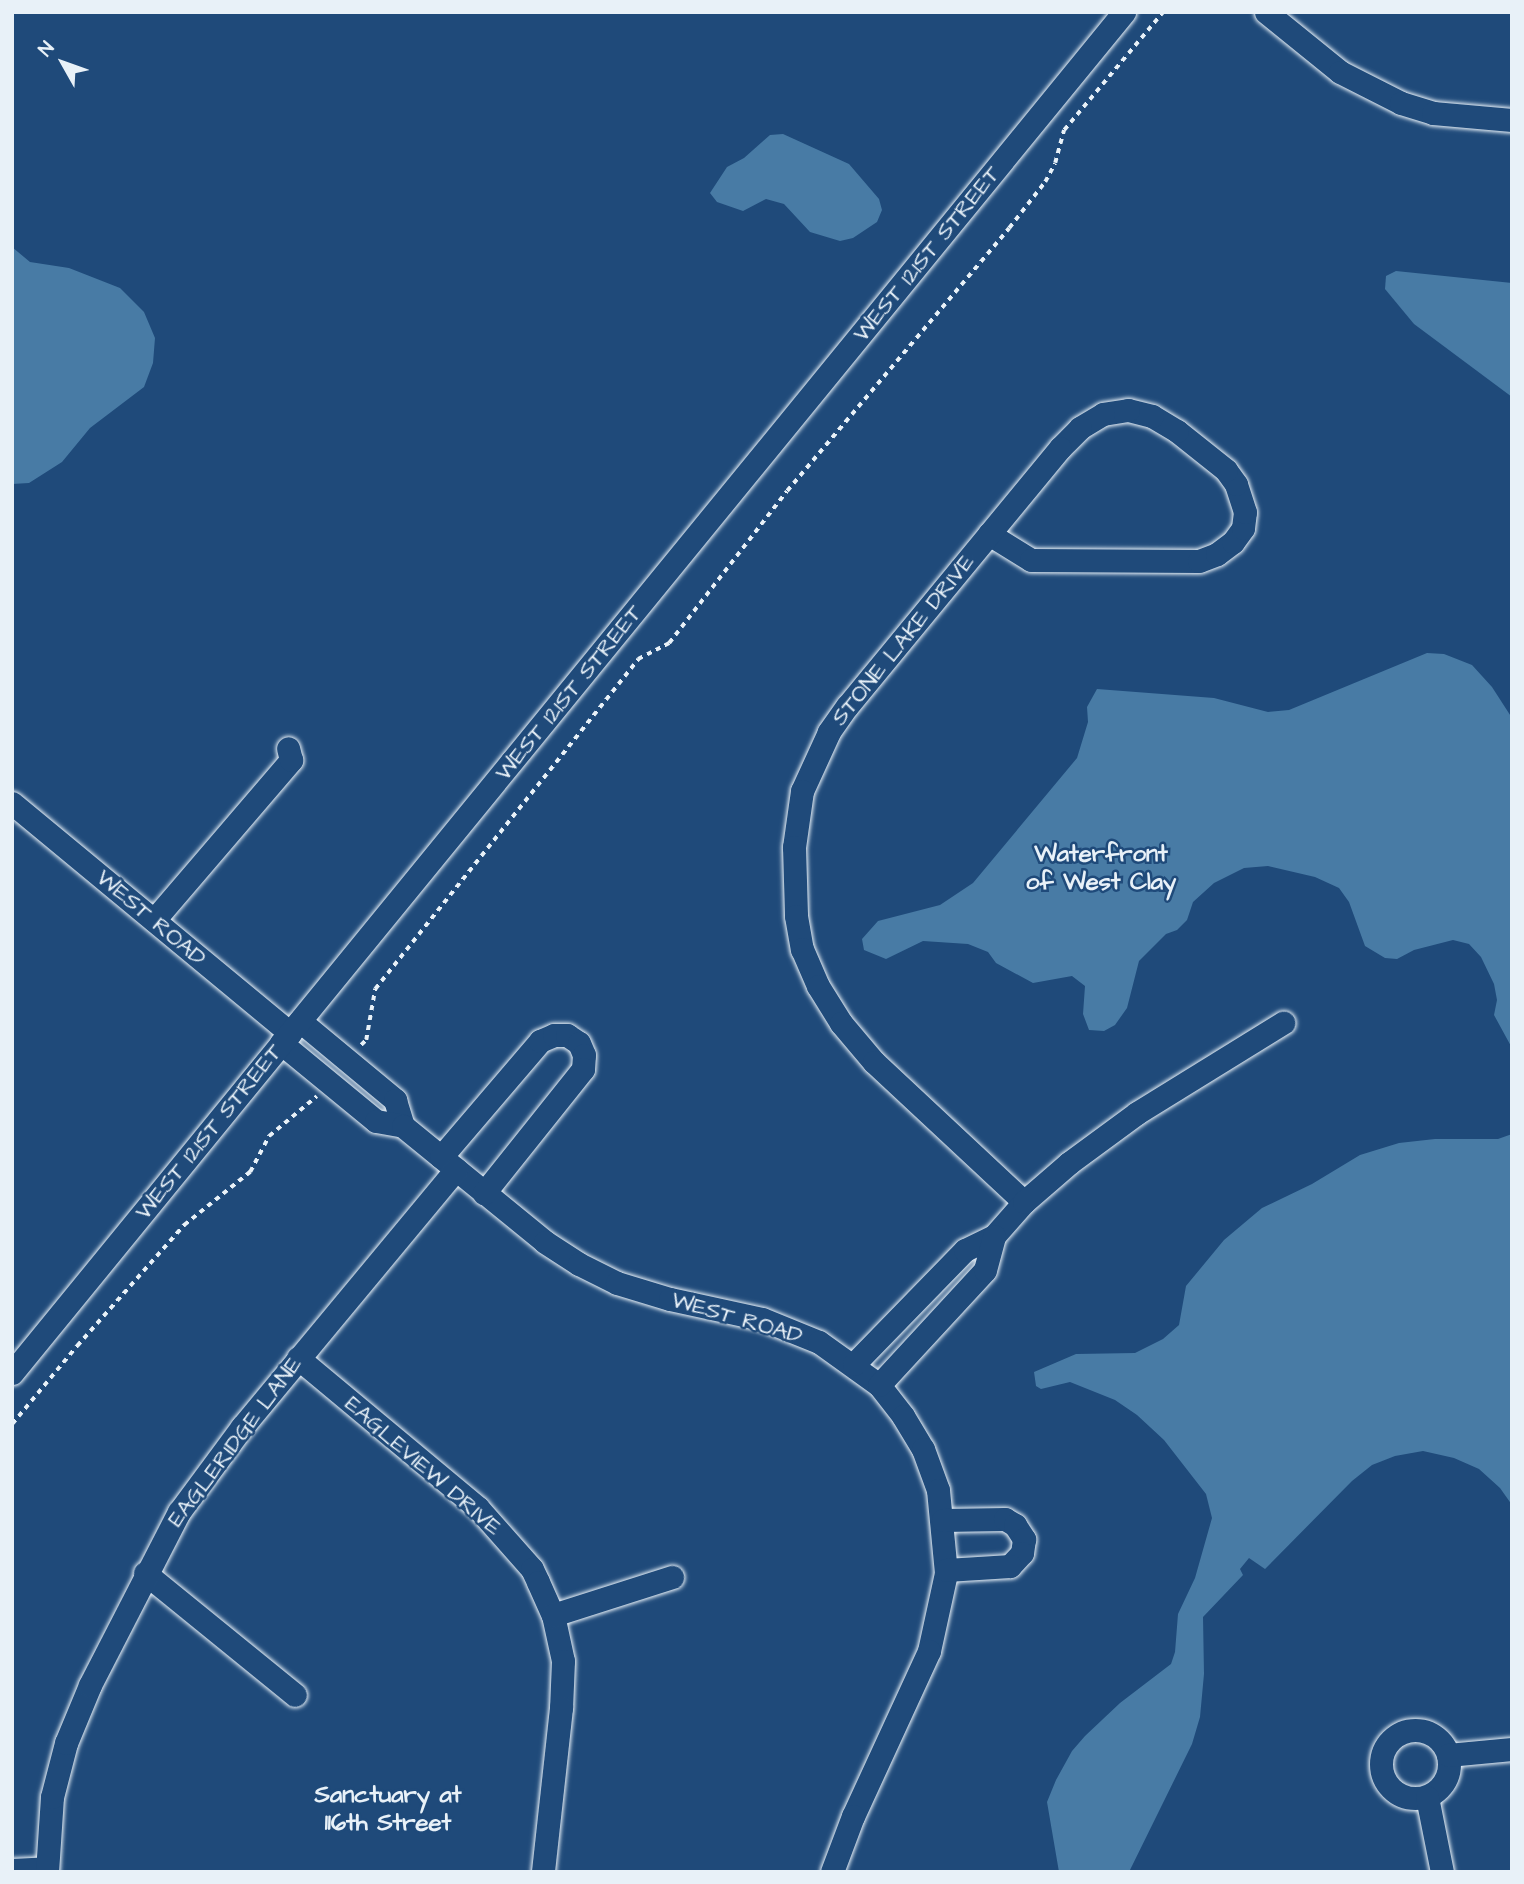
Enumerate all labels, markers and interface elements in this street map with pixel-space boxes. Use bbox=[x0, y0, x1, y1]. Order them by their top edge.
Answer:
north arrow bbox=[28, 28, 98, 98]
text: N bbox=[32, 36, 61, 62]
street label: WEST 121ST STREET bbox=[848, 161, 1006, 347]
street label: STONE LAKE DRIVE bbox=[826, 549, 980, 731]
street label: WEST 121ST STREET bbox=[490, 600, 648, 786]
district label: Waterfront of West Clay bbox=[1026, 841, 1176, 897]
street label: WEST ROAD bbox=[90, 864, 212, 972]
street label: WEST 121ST STREET bbox=[130, 1039, 288, 1225]
street label: WEST ROAD bbox=[668, 1286, 806, 1350]
street label: EAGLERIDGE LANE bbox=[162, 1351, 308, 1533]
street label: EAGLEVIEW DRIVE bbox=[339, 1390, 507, 1542]
district label: Sanctuary at 116th Street bbox=[315, 1782, 461, 1838]

